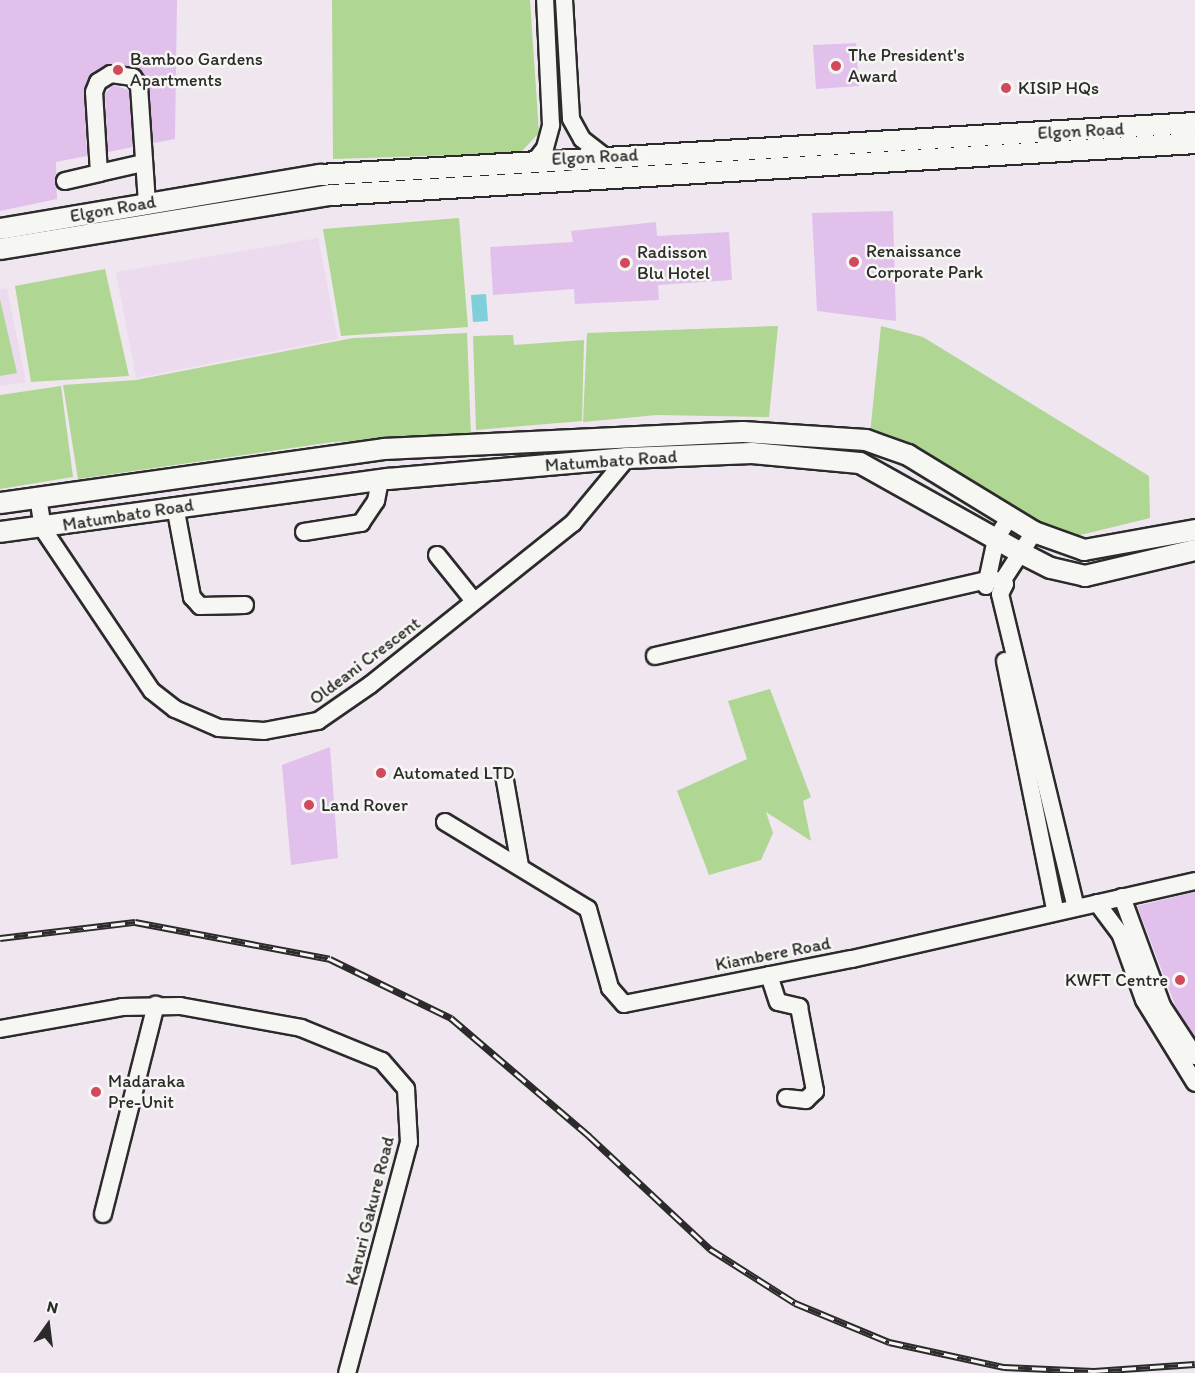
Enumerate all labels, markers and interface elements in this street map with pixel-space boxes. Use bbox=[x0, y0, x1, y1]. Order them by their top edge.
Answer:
place label: The President's Award bbox=[848, 45, 966, 88]
place label: Bamboo Gardens Apartments bbox=[130, 49, 263, 92]
marker: The President's Award bbox=[829, 59, 843, 73]
marker: Bamboo Gardens Apartments bbox=[111, 63, 125, 77]
place label: KISIP HQs bbox=[1018, 77, 1099, 99]
marker: KISIP HQs bbox=[999, 81, 1013, 95]
street label: Elgon Road bbox=[1037, 118, 1125, 144]
street label: Elgon Road bbox=[551, 144, 639, 170]
street label: Elgon Road bbox=[69, 191, 157, 227]
place label: Renaissance Corporate Park bbox=[866, 241, 983, 284]
place label: Radisson Blu Hotel bbox=[637, 242, 710, 284]
marker: Renaissance Corporate Park bbox=[847, 255, 861, 269]
marker: Radisson Blu Hotel bbox=[618, 256, 632, 270]
street label: Matumbato Road bbox=[544, 446, 678, 476]
street label: Matumbato Road bbox=[61, 494, 195, 536]
street label: Oldeani Crescent bbox=[305, 612, 425, 710]
place label: Automated LTD bbox=[393, 762, 514, 784]
marker: Automated LTD bbox=[374, 766, 388, 780]
place label: Land Rover bbox=[321, 794, 407, 816]
marker: Land Rover bbox=[302, 798, 316, 812]
street label: Kiambere Road bbox=[714, 932, 832, 976]
place label: KWFT Centre bbox=[1065, 969, 1168, 991]
marker: KWFT Centre bbox=[1173, 973, 1187, 987]
place label: Madaraka Pre-Unit bbox=[108, 1071, 185, 1114]
marker: Madaraka Pre-Unit bbox=[89, 1085, 103, 1099]
street label: Karuri Gakure Road bbox=[341, 1134, 399, 1288]
north arrow bbox=[18, 1295, 78, 1355]
text: N bbox=[45, 1297, 60, 1318]

